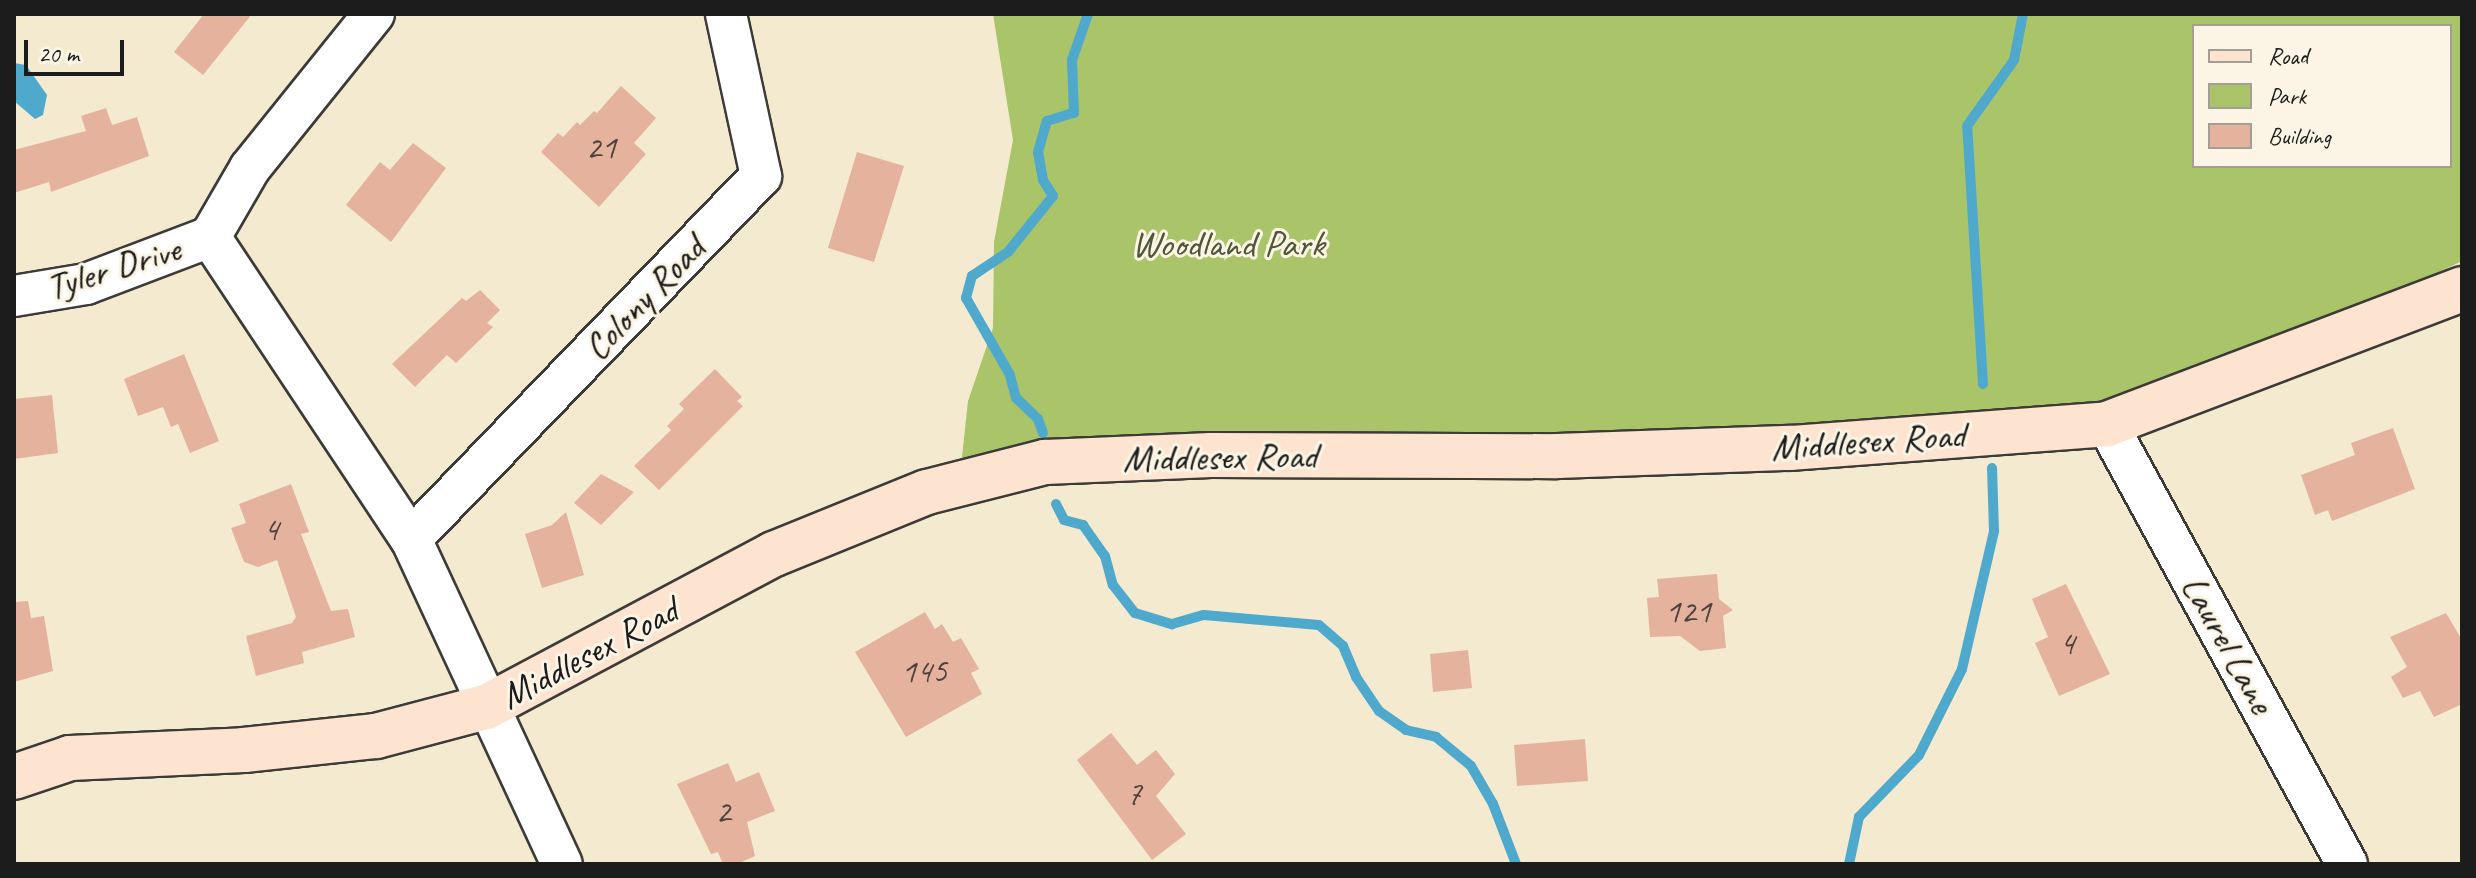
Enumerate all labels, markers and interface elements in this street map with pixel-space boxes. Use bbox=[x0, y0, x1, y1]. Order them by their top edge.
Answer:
scale bar bbox=[28, 24, 128, 74]
legend bbox=[2192, 24, 2452, 168]
text: 20 m bbox=[38, 39, 79, 69]
text: Road bbox=[2268, 41, 2308, 71]
text: Park bbox=[2268, 81, 2306, 111]
text: Building bbox=[2268, 121, 2331, 151]
house number: 21 bbox=[586, 127, 616, 167]
park label: Woodland Park bbox=[1132, 221, 1324, 267]
street label: Tyler Drive bbox=[40, 226, 186, 310]
street label: Colony Road bbox=[574, 227, 714, 369]
street label: Middlesex Road bbox=[1769, 411, 1967, 471]
street label: Middlesex Road bbox=[1122, 433, 1318, 481]
house number: 4 bbox=[263, 509, 279, 549]
street label: Laurel Lane bbox=[2172, 567, 2284, 721]
street label: Middlesex Road bbox=[492, 587, 686, 719]
house number: 121 bbox=[1665, 591, 1711, 631]
house number: 4 bbox=[2059, 623, 2075, 663]
house number: 145 bbox=[901, 651, 947, 691]
house number: 7 bbox=[1126, 773, 1142, 813]
house number: 2 bbox=[715, 791, 731, 831]

